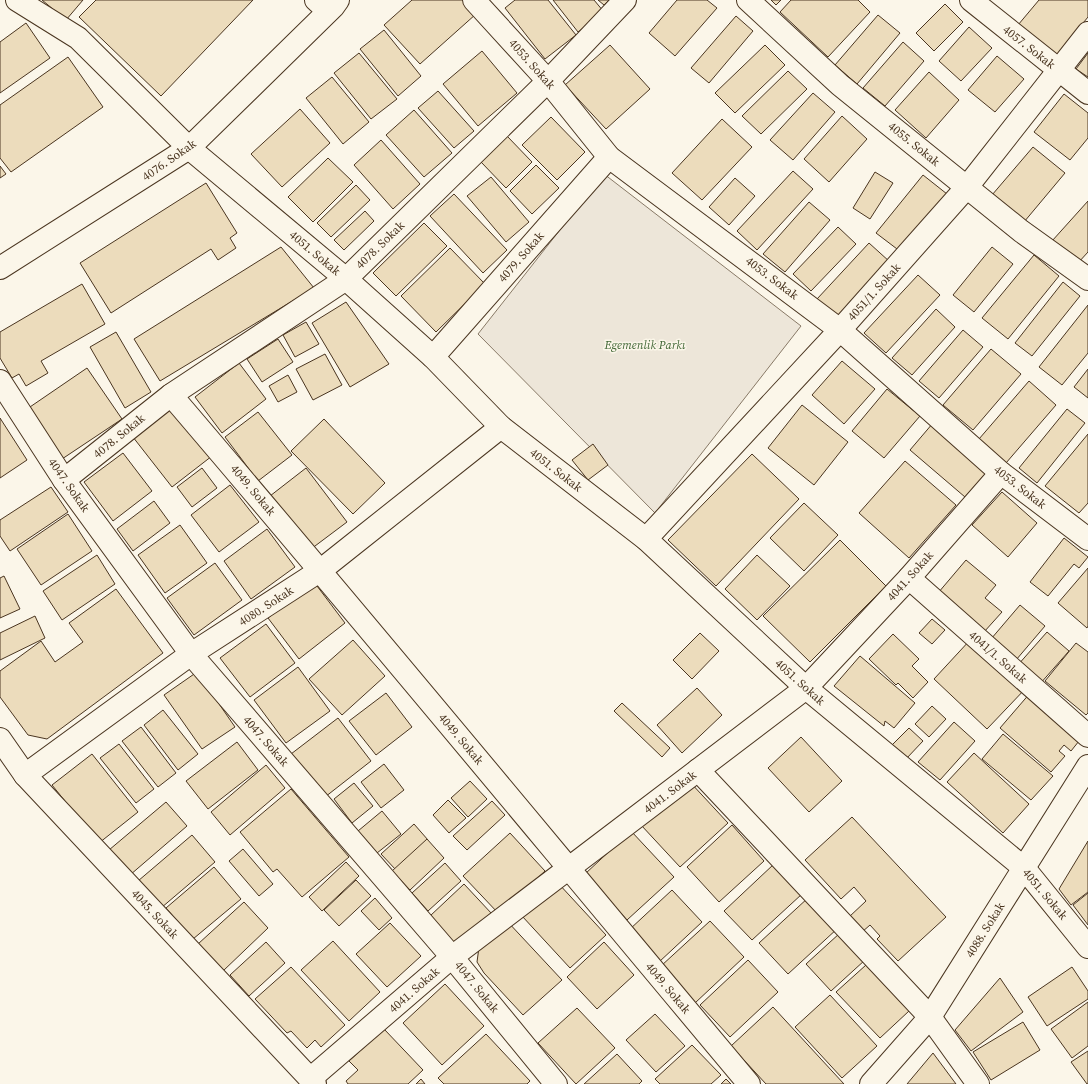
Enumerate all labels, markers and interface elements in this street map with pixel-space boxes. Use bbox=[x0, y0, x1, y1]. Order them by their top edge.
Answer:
street label: 4057. Sokak bbox=[1000, 22, 1059, 73]
street label: 4053. Sokak bbox=[505, 36, 559, 93]
street label: 4055. Sokak bbox=[885, 118, 944, 170]
street label: 4076. Sokak bbox=[139, 135, 199, 184]
street label: 4078. Sokak bbox=[352, 217, 408, 272]
street label: 4051. Sokak bbox=[286, 227, 344, 279]
street label: 4079. Sokak bbox=[495, 228, 548, 286]
street label: 4053. Sokak bbox=[742, 253, 802, 303]
street label: 4051/1. Sokak bbox=[844, 259, 904, 324]
park label: Egemenlik Parkı bbox=[603, 337, 686, 353]
street label: 4078. Sokak bbox=[90, 410, 149, 462]
street label: 4051. Sokak bbox=[527, 445, 586, 496]
street label: 4047. Sokak bbox=[45, 455, 94, 515]
street label: 4049. Sokak bbox=[227, 461, 279, 519]
street label: 4053. Sokak bbox=[991, 462, 1050, 513]
street label: 4041. Sokak bbox=[883, 547, 937, 604]
street label: 4080. Sokak bbox=[236, 582, 297, 630]
street label: 4041/1. Sokak bbox=[965, 627, 1031, 687]
street label: 4051. Sokak bbox=[772, 655, 829, 709]
street label: 4049. Sokak bbox=[435, 710, 487, 768]
street label: 4047. Sokak bbox=[240, 712, 293, 770]
street label: 4041. Sokak bbox=[640, 767, 700, 817]
street label: 4051. Sokak bbox=[1019, 865, 1071, 923]
street label: 4045. Sokak bbox=[128, 886, 182, 943]
street label: 4088. Sokak bbox=[962, 899, 1009, 961]
street label: 4047. Sokak bbox=[451, 958, 503, 1017]
street label: 4049. Sokak bbox=[642, 959, 694, 1017]
street label: 4041. Sokak bbox=[385, 963, 443, 1016]

